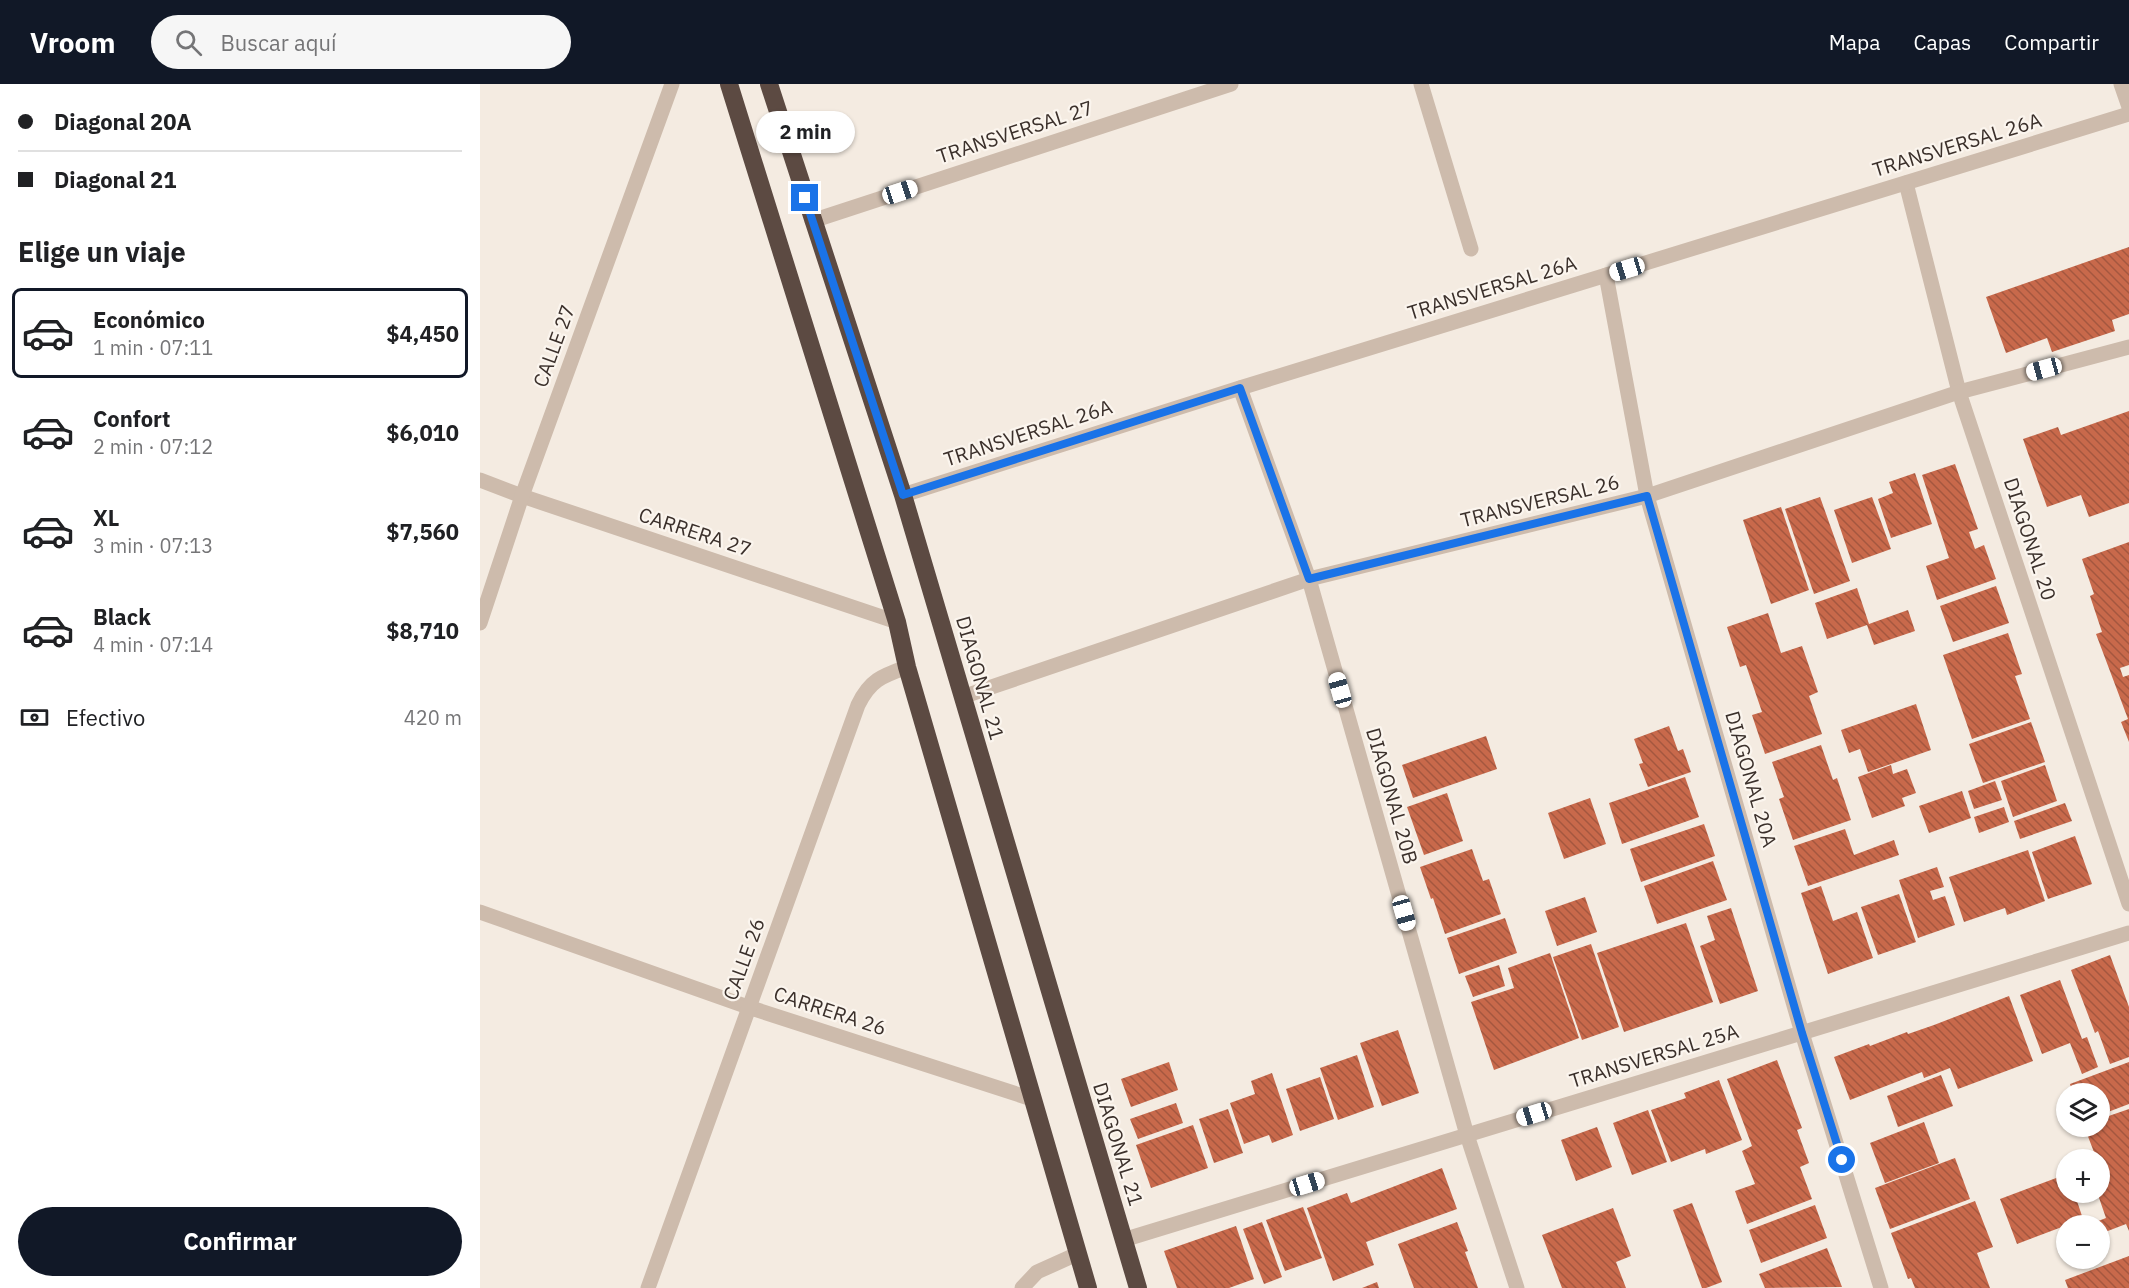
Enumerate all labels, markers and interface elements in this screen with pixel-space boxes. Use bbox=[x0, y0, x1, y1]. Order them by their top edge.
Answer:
search box bbox=[151, 15, 571, 69]
text: Vroom bbox=[30, 24, 115, 61]
icon: search bbox=[172, 26, 205, 59]
text: Buscar aquí bbox=[220, 28, 337, 57]
text: Mapa bbox=[1829, 28, 1880, 56]
text: Capas bbox=[1913, 28, 1971, 56]
text: Compartir bbox=[2004, 28, 2099, 56]
street label: TRANSVERSAL 27 bbox=[933, 94, 1096, 169]
street label: TRANSVERSAL 26A bbox=[1869, 106, 2045, 183]
text: Diagonal 20A bbox=[54, 107, 192, 136]
callout: 2 min bbox=[756, 111, 854, 153]
text: 2 min bbox=[779, 118, 832, 145]
text: Diagonal 21 bbox=[54, 165, 176, 194]
car bbox=[880, 178, 920, 206]
route end bbox=[791, 184, 818, 211]
text: Elige un viaje bbox=[18, 234, 186, 269]
street label: TRANSVERSAL 26A bbox=[1404, 249, 1580, 326]
car bbox=[1607, 255, 1647, 283]
street label: CALLE 27 bbox=[526, 301, 581, 391]
text: Económico bbox=[93, 305, 205, 334]
icon: car bbox=[21, 306, 75, 360]
text: $4,450 bbox=[386, 319, 459, 348]
text: 1 min · 07:11 bbox=[93, 334, 213, 361]
car bbox=[2024, 356, 2064, 382]
street label: TRANSVERSAL 26A bbox=[940, 393, 1116, 472]
text: Confort bbox=[93, 404, 171, 433]
icon: car bbox=[21, 405, 75, 459]
text: $6,010 bbox=[386, 418, 459, 447]
text: 2 min · 07:12 bbox=[93, 433, 213, 460]
street label: TRANSVERSAL 26 bbox=[1458, 468, 1622, 533]
street label: DIAGONAL 20 bbox=[1998, 474, 2063, 604]
street label: CARRERA 27 bbox=[635, 501, 755, 562]
text: XL bbox=[93, 503, 119, 532]
icon: car bbox=[21, 504, 75, 558]
text: $7,560 bbox=[386, 517, 459, 546]
text: 3 min · 07:13 bbox=[93, 532, 213, 559]
text: Black bbox=[93, 602, 151, 631]
icon: car bbox=[21, 603, 75, 657]
street label: DIAGONAL 21 bbox=[950, 613, 1011, 743]
text: $8,710 bbox=[386, 616, 459, 645]
text: 4 min · 07:14 bbox=[93, 631, 213, 658]
car bbox=[1326, 670, 1354, 710]
icon: cash bbox=[18, 701, 51, 734]
text: Efectivo bbox=[66, 703, 145, 732]
text: 420 m bbox=[404, 704, 462, 731]
street label: DIAGONAL 20A bbox=[1719, 708, 1784, 850]
street label: DIAGONAL 20B bbox=[1360, 724, 1425, 867]
car bbox=[1390, 893, 1418, 933]
street label: CALLE 26 bbox=[716, 914, 771, 1004]
street label: CARRERA 26 bbox=[770, 980, 890, 1041]
street label: TRANSVERSAL 25A bbox=[1566, 1017, 1742, 1094]
street label: DIAGONAL 21 bbox=[1087, 1079, 1150, 1209]
map controls bbox=[2056, 1083, 2110, 1269]
button: layers bbox=[2056, 1083, 2110, 1137]
car bbox=[1514, 1100, 1554, 1128]
route start bbox=[1828, 1146, 1855, 1173]
button: + bbox=[2056, 1149, 2110, 1203]
car bbox=[1287, 1170, 1327, 1198]
button: Confirmar bbox=[18, 1207, 462, 1276]
button: − bbox=[2056, 1215, 2110, 1269]

